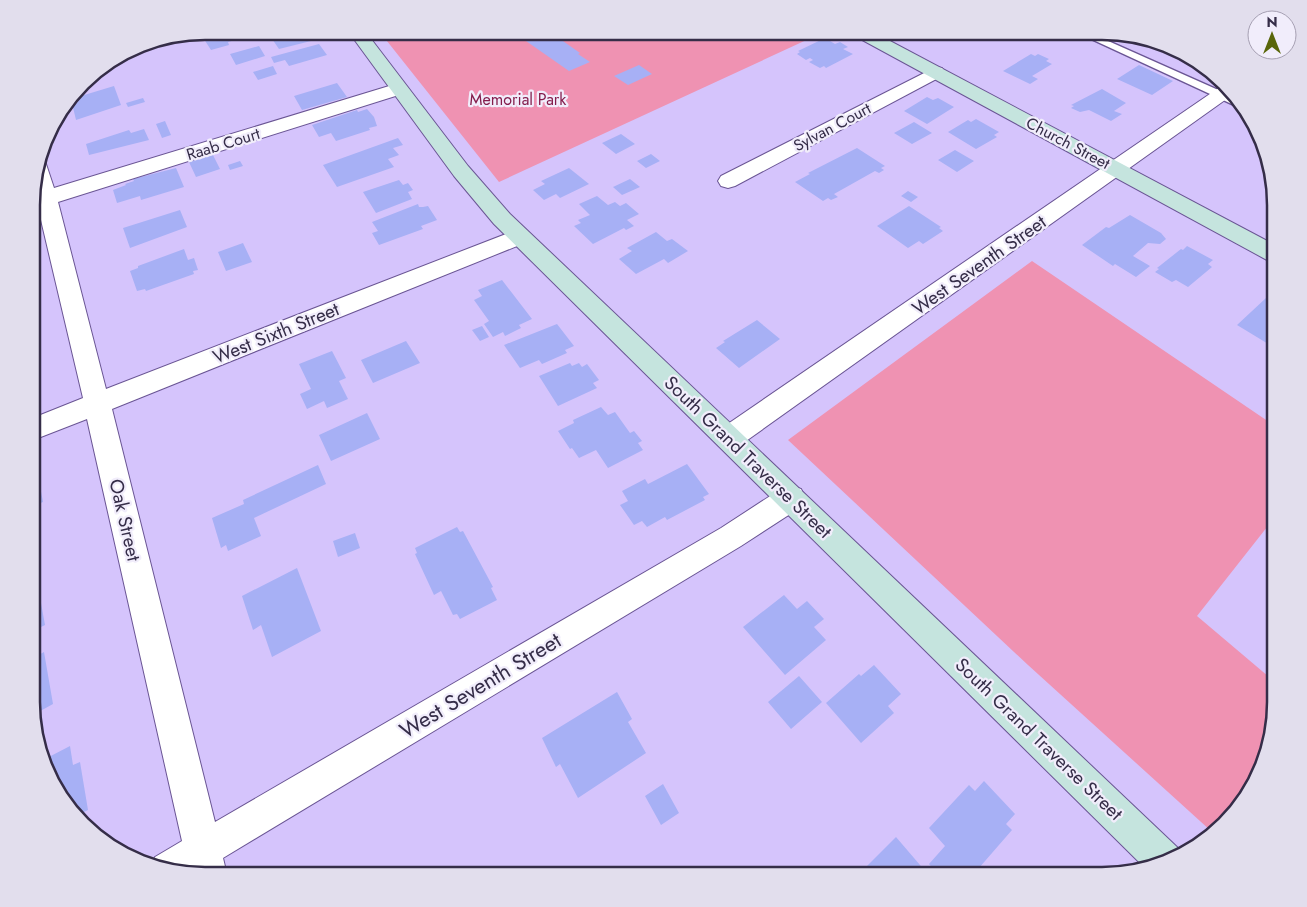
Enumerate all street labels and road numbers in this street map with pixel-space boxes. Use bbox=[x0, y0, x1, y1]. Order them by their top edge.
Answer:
street label: Sylvan Court bbox=[789, 97, 875, 157]
street label: Church Street bbox=[1022, 111, 1114, 175]
street label: Raab Court bbox=[183, 122, 263, 166]
street label: West Seventh Street bbox=[906, 208, 1052, 321]
street label: West Sixth Street bbox=[209, 295, 344, 371]
street label: South Grand Traverse Street bbox=[658, 370, 838, 545]
street label: Oak Street bbox=[102, 476, 148, 564]
street label: West Seventh Street bbox=[393, 624, 567, 746]
street label: South Grand Traverse Street bbox=[949, 652, 1129, 827]

